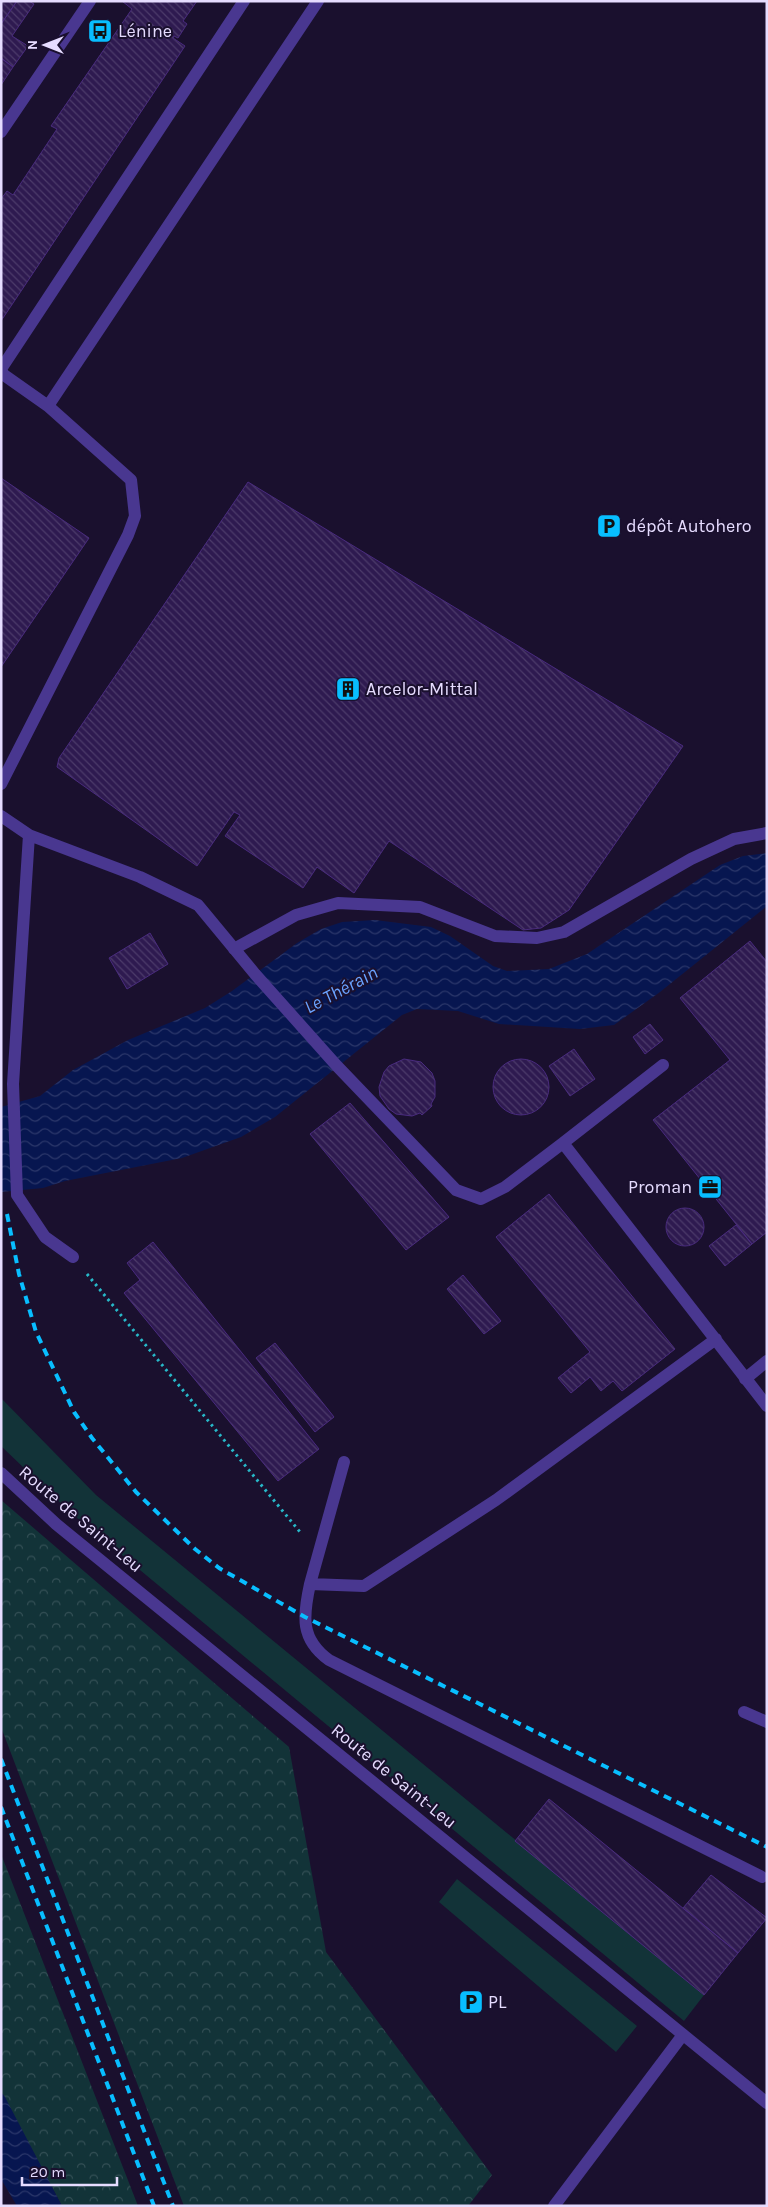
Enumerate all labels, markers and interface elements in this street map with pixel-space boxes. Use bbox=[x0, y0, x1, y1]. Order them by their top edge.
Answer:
bus stop icon: Lénine bbox=[87, 18, 113, 44]
north arrow bbox=[20, 20, 70, 70]
place label: Lénine bbox=[118, 20, 172, 42]
text: N bbox=[24, 40, 41, 50]
parking icon: dépôt Autohero bbox=[596, 513, 622, 539]
place label: dépôt Autohero bbox=[626, 515, 752, 537]
building icon: Arcelor-Mittal bbox=[335, 676, 361, 702]
place label: Arcelor-Mittal bbox=[366, 678, 478, 700]
water label: Le Thérain bbox=[300, 961, 382, 1019]
office icon: Proman bbox=[697, 1174, 723, 1200]
place label: Proman bbox=[628, 1176, 692, 1198]
street label: Route de Saint-Leu bbox=[15, 1461, 147, 1577]
street label: Route de Saint-Leu bbox=[327, 1719, 461, 1833]
parking icon: PL bbox=[458, 1989, 484, 2015]
place label: PL bbox=[488, 1991, 507, 2013]
scale bar bbox=[22, 2154, 118, 2186]
text: 20 m bbox=[30, 2163, 65, 2181]

